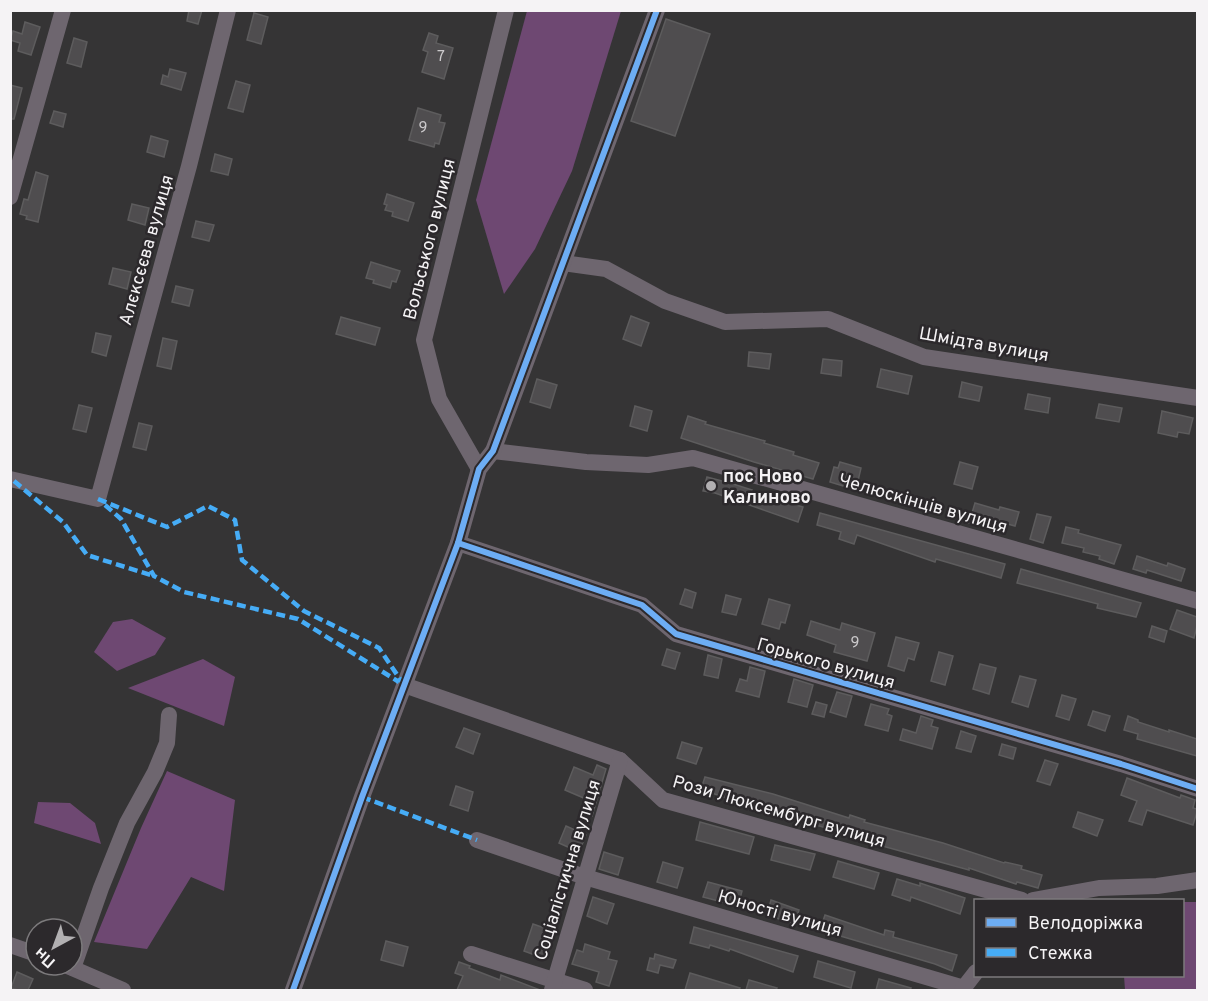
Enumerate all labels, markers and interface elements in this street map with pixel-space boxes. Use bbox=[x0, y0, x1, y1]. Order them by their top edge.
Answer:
house number: 7 bbox=[437, 48, 445, 67]
house number: 9 bbox=[419, 119, 427, 138]
street label: Вольського вулиця bbox=[399, 156, 462, 322]
street label: Алєксєєва вулиця bbox=[115, 172, 180, 328]
street label: Шмідта вулиця bbox=[917, 323, 1050, 368]
place label: пос Ново Калиново bbox=[723, 466, 811, 510]
street label: Челюскінців вулиця bbox=[835, 469, 1010, 540]
marker: пос Ново Калиново bbox=[704, 479, 718, 493]
street label: Горького вулиця bbox=[754, 634, 897, 695]
house number: 9 bbox=[851, 634, 859, 653]
street label: Рози Люксембург вулиця bbox=[670, 771, 888, 854]
street label: Соціалістична вулиця bbox=[530, 777, 607, 964]
street label: Юності вулиця bbox=[715, 886, 844, 943]
legend bbox=[974, 899, 1184, 977]
text: Велодоріжка bbox=[1028, 913, 1143, 936]
north arrow bbox=[24, 917, 84, 977]
text: Пн bbox=[31, 942, 60, 971]
text: Стежка bbox=[1028, 943, 1092, 966]

